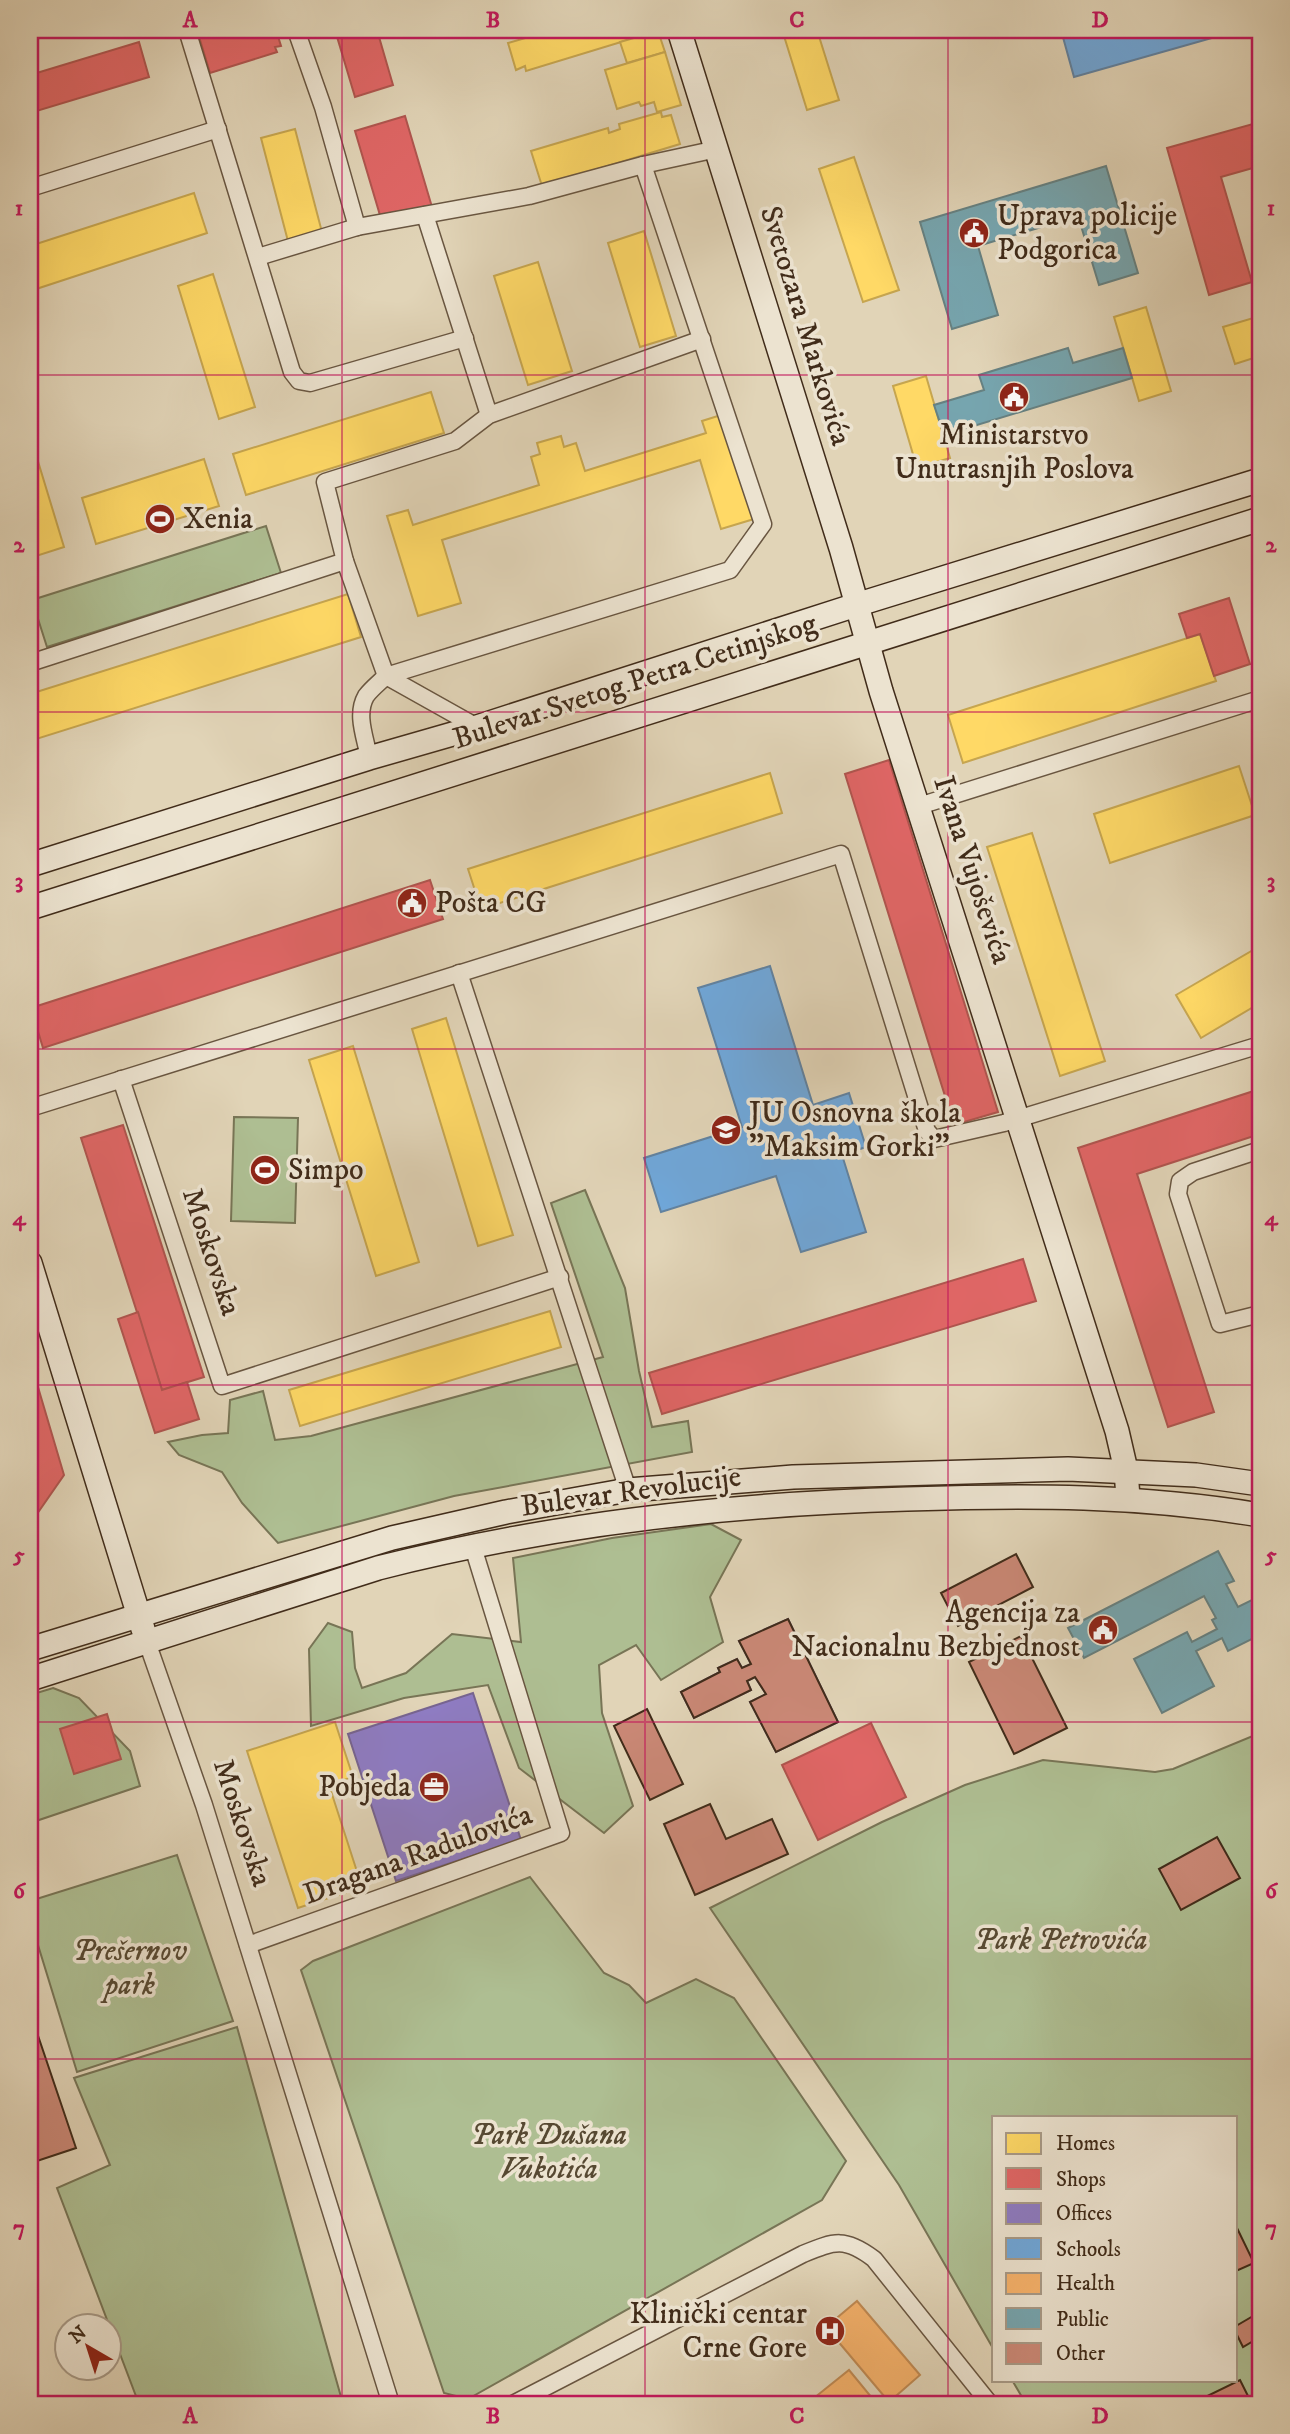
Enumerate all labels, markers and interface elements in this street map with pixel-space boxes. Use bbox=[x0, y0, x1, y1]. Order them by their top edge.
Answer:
text: A bbox=[182, 6, 199, 35]
text: B bbox=[486, 6, 500, 35]
text: C bbox=[789, 6, 805, 35]
text: D bbox=[1091, 6, 1109, 35]
text: 1 bbox=[15, 194, 23, 223]
text: 1 bbox=[1267, 194, 1275, 223]
place label: Uprava policije Podgorica bbox=[997, 198, 1177, 269]
street label: Svetozara Markovića bbox=[751, 202, 859, 450]
public building icon: Uprava policije Podgorica bbox=[957, 216, 991, 250]
public building icon: Ministarstvo Unutrasnjih Poslova bbox=[997, 380, 1031, 414]
place label: Ministarstvo Unutrasnjih Poslova bbox=[894, 417, 1134, 488]
place label: Xenia bbox=[183, 501, 253, 538]
sports icon: Xenia bbox=[143, 502, 177, 536]
text: 2 bbox=[13, 531, 25, 560]
text: 2 bbox=[1265, 531, 1277, 560]
street label: Bulevar Svetog Petra Cetinjskog bbox=[448, 606, 822, 758]
street label: Ivana Vujoševića bbox=[924, 771, 1020, 969]
text: 3 bbox=[15, 867, 23, 896]
text: 3 bbox=[1267, 867, 1275, 896]
place label: Pošta CG bbox=[435, 885, 546, 922]
public building icon: Pošta CG bbox=[395, 886, 429, 920]
place label: JU Osnovna škola "Maksim Gorki" bbox=[746, 1095, 961, 1166]
school or university icon: JU Osnovna škola "Maksim Gorki" bbox=[709, 1113, 743, 1147]
place label: Simpo bbox=[288, 1152, 364, 1189]
sports icon: Simpo bbox=[248, 1153, 282, 1187]
street label: Moskovska bbox=[173, 1184, 249, 1321]
text: 4 bbox=[12, 1204, 27, 1233]
text: 4 bbox=[1264, 1204, 1279, 1233]
street label: Bulevar Revolucije bbox=[519, 1458, 743, 1526]
text: 5 bbox=[12, 1541, 25, 1570]
text: 5 bbox=[1264, 1541, 1277, 1570]
place label: Agencija za Nacionalnu Bezbjednost bbox=[791, 1595, 1080, 1666]
public building icon: Agencija za Nacionalnu Bezbjednost bbox=[1086, 1613, 1120, 1647]
street label: Moskovska bbox=[204, 1755, 280, 1892]
place label: Pobjeda bbox=[318, 1769, 411, 1806]
office icon: Pobjeda bbox=[417, 1770, 451, 1804]
street label: Dragana Radulovića bbox=[299, 1796, 538, 1914]
text: 6 bbox=[13, 1877, 27, 1906]
text: 6 bbox=[1265, 1877, 1279, 1906]
park label: Park Petrovića bbox=[975, 1922, 1147, 1959]
park label: Prešernov park bbox=[73, 1933, 187, 2004]
legend bbox=[992, 2116, 1238, 2382]
park label: Park Dušana Vukotića bbox=[471, 2117, 627, 2188]
text: Homes bbox=[1056, 2131, 1115, 2157]
text: Shops bbox=[1056, 2167, 1106, 2193]
text: Offices bbox=[1056, 2201, 1112, 2227]
text: 7 bbox=[13, 2214, 25, 2243]
text: 7 bbox=[1265, 2214, 1277, 2243]
text: Schools bbox=[1056, 2237, 1121, 2263]
text: Health bbox=[1056, 2271, 1115, 2297]
place label: Klinički centar Crne Gore bbox=[629, 2296, 807, 2367]
text: Public bbox=[1056, 2307, 1109, 2333]
north arrow bbox=[52, 2312, 122, 2382]
hospital icon: Klinički centar Crne Gore bbox=[813, 2314, 847, 2348]
text: N bbox=[65, 2321, 92, 2349]
text: Other bbox=[1056, 2341, 1105, 2367]
text: A bbox=[182, 2402, 199, 2431]
text: B bbox=[486, 2402, 500, 2431]
text: C bbox=[789, 2402, 805, 2431]
text: D bbox=[1091, 2402, 1109, 2431]

